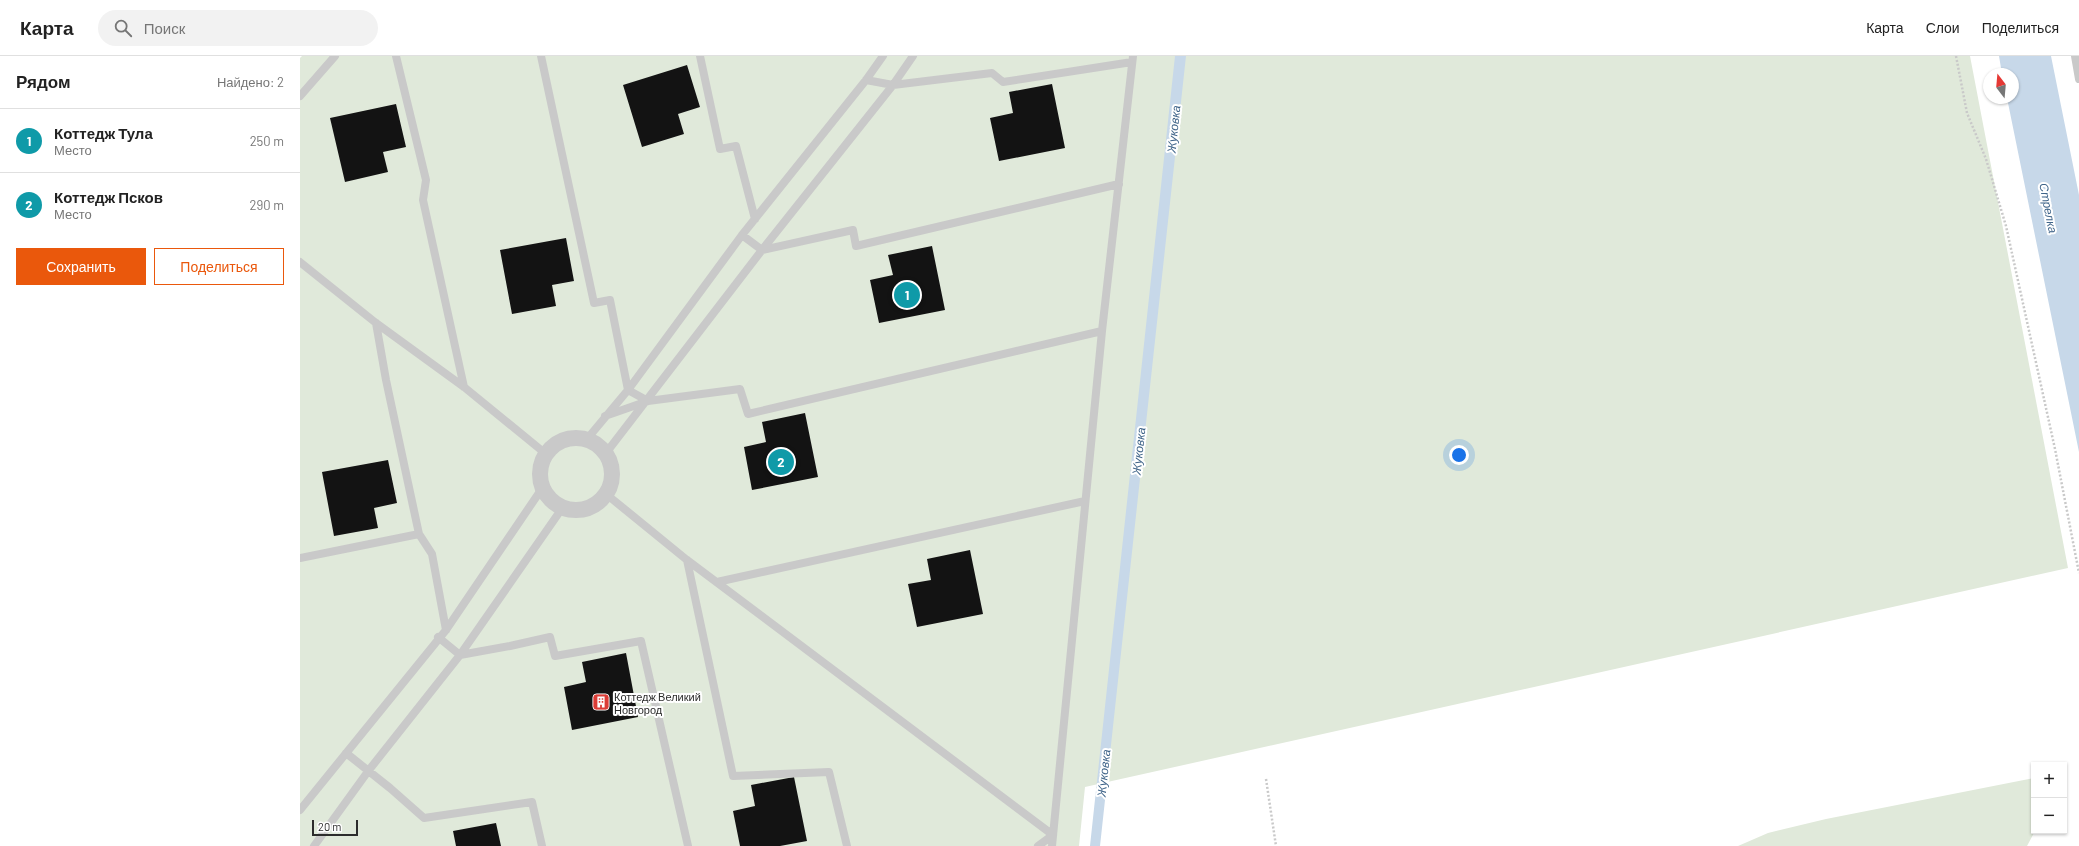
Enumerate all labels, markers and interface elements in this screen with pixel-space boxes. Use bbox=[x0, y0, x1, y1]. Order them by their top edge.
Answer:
search box bbox=[98, 10, 378, 46]
text: Карта bbox=[20, 16, 74, 39]
icon: search bbox=[112, 17, 134, 39]
text: Поиск bbox=[144, 19, 185, 37]
text: Карта bbox=[1866, 19, 1904, 36]
text: Слои bbox=[1926, 19, 1960, 36]
text: Поделиться bbox=[1982, 19, 2059, 36]
north arrow bbox=[1983, 68, 2019, 104]
text: Рядом bbox=[16, 71, 71, 91]
text: Найдено: 2 bbox=[217, 74, 284, 90]
water label: Жуковка bbox=[1163, 104, 1183, 155]
text: Коттедж Тула bbox=[54, 124, 153, 142]
text: 1 bbox=[27, 133, 31, 149]
text: 250 m bbox=[250, 133, 284, 149]
text: Место bbox=[54, 142, 92, 158]
water label: Стрелка bbox=[2036, 182, 2061, 235]
text: Коттедж Псков bbox=[54, 188, 163, 206]
text: 2 bbox=[25, 197, 33, 213]
text: 290 m bbox=[250, 197, 284, 213]
text: Место bbox=[54, 206, 92, 222]
button: Сохранить bbox=[16, 248, 146, 285]
button: Поделиться bbox=[154, 248, 284, 285]
pin: 1 bbox=[894, 280, 920, 310]
water label: Жуковка bbox=[1128, 426, 1148, 477]
your location bbox=[1449, 445, 1469, 465]
pin: 2 bbox=[768, 447, 794, 477]
place label: Коттедж Великий Новгород bbox=[614, 690, 701, 716]
building icon: Коттедж Великий Новгород bbox=[591, 692, 611, 712]
water label: Жуковка bbox=[1093, 748, 1113, 799]
map controls bbox=[2031, 762, 2067, 834]
button: + bbox=[2031, 762, 2067, 798]
button: − bbox=[2031, 798, 2067, 834]
scale bar bbox=[312, 818, 358, 837]
text: 20 m bbox=[318, 820, 341, 833]

